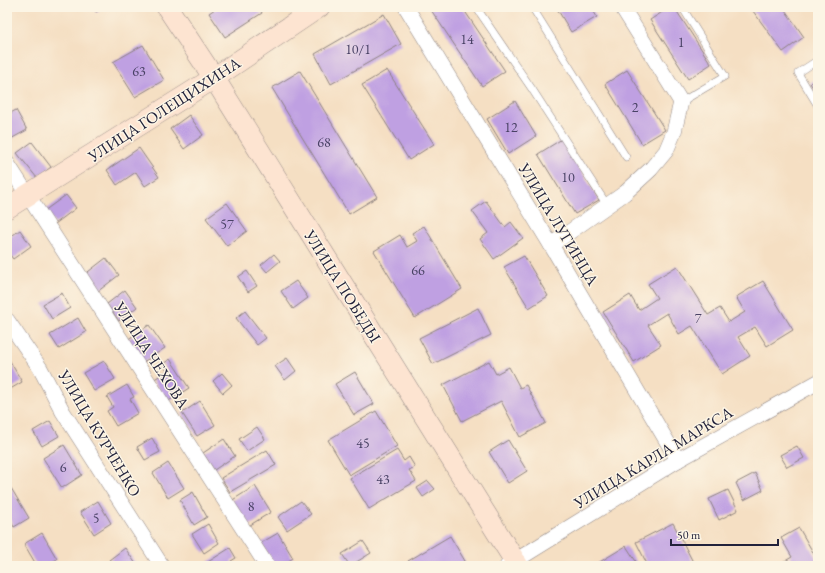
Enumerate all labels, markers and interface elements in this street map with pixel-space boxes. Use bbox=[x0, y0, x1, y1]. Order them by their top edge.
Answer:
house number: 14 bbox=[460, 30, 474, 48]
house number: 1 bbox=[678, 33, 684, 51]
house number: 10/1 bbox=[345, 40, 371, 58]
street label: УЛИЦА ГОЛЕЩИХИНА bbox=[83, 52, 245, 167]
house number: 63 bbox=[132, 62, 146, 80]
house number: 2 bbox=[632, 98, 639, 116]
house number: 12 bbox=[504, 118, 518, 136]
house number: 68 bbox=[317, 133, 331, 151]
street label: УЛИЦА ЛУГИНЦА bbox=[513, 158, 604, 290]
house number: 10 bbox=[561, 168, 575, 186]
house number: 57 bbox=[220, 215, 234, 233]
street label: УЛИЦА ПОБЕДЫ bbox=[299, 225, 386, 347]
house number: 66 bbox=[411, 261, 425, 279]
street label: УЛИЦА ЧЕХОВА bbox=[109, 297, 194, 413]
house number: 7 bbox=[695, 309, 702, 327]
street label: УЛИЦА КУРЧЕНКО bbox=[53, 365, 146, 501]
street label: УЛИЦА КАРЛА МАРКСА bbox=[569, 401, 737, 514]
house number: 45 bbox=[356, 434, 370, 452]
house number: 6 bbox=[60, 458, 67, 476]
house number: 43 bbox=[376, 470, 390, 488]
house number: 8 bbox=[248, 497, 255, 515]
house number: 5 bbox=[93, 509, 99, 527]
scale bar bbox=[671, 521, 778, 547]
text: 50 m bbox=[677, 527, 701, 543]

